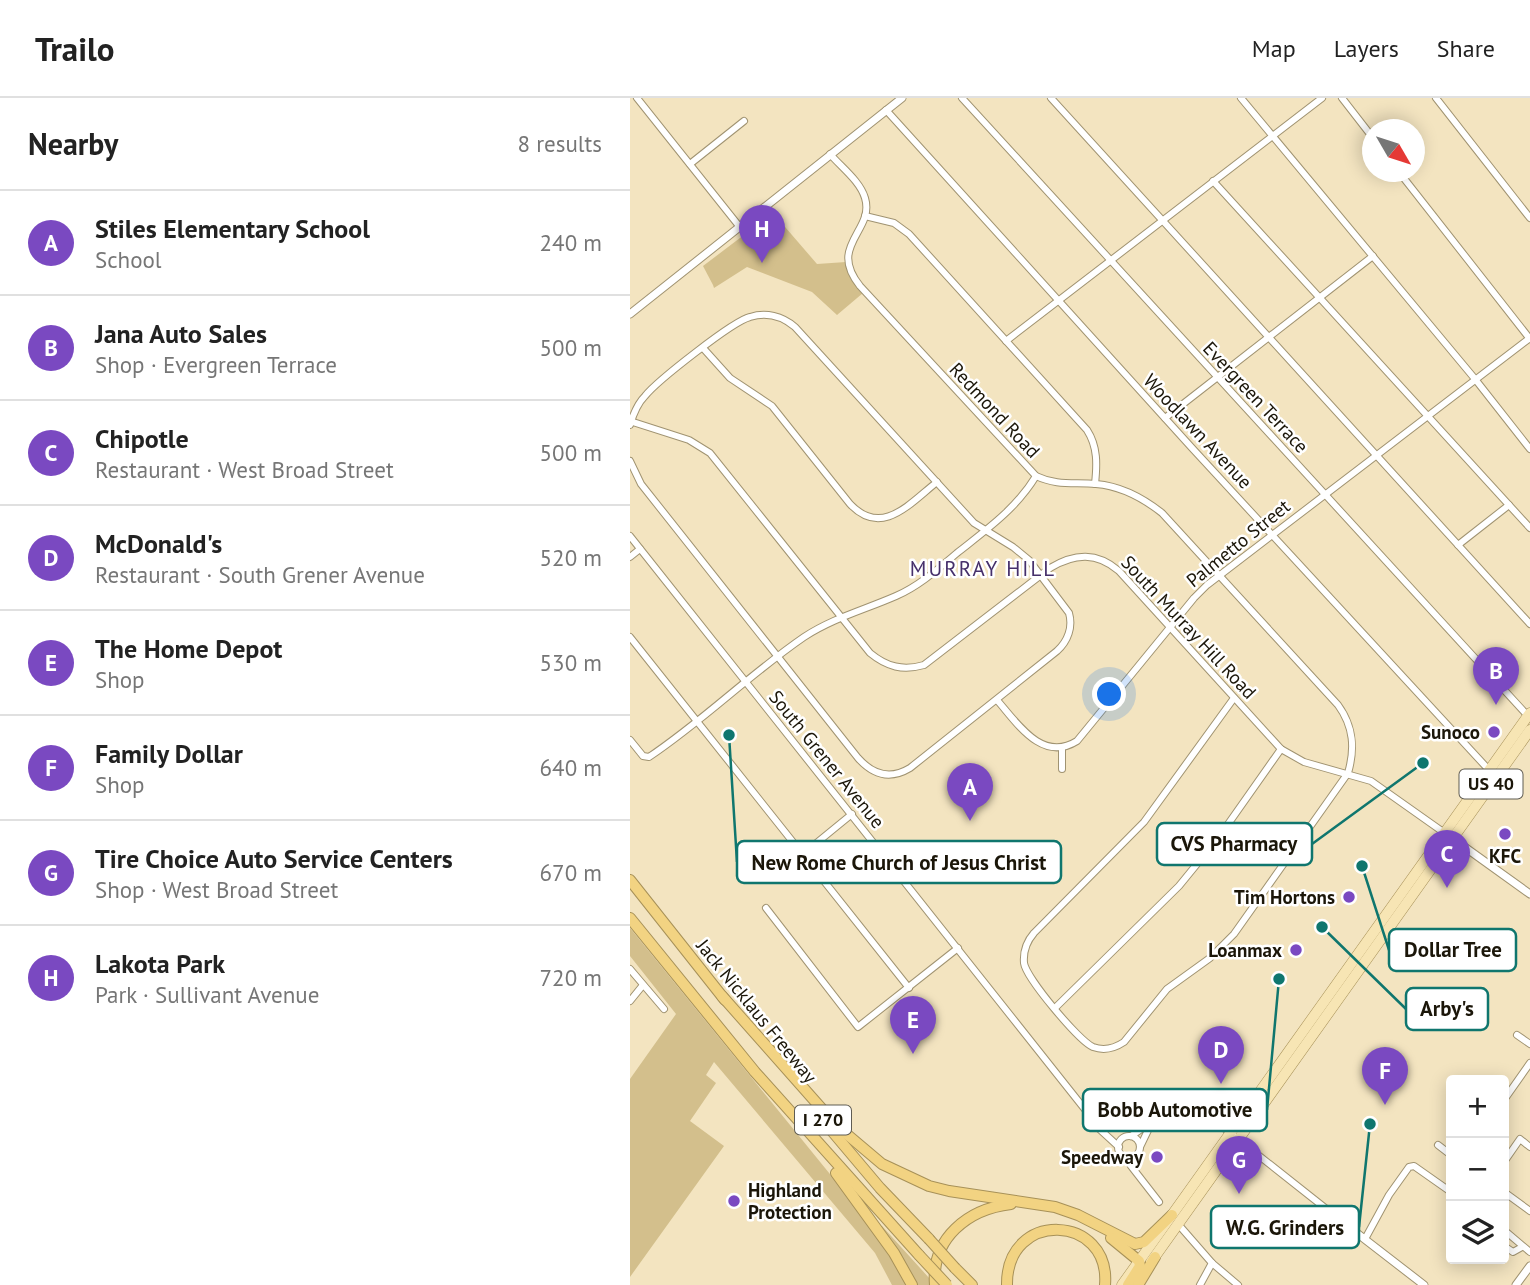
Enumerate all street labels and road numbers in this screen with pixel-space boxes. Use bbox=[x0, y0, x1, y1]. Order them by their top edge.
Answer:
street label: Evergreen Terrace bbox=[1198, 336, 1314, 458]
street label: Redmond Road bbox=[945, 357, 1045, 463]
street label: Woodlawn Avenue bbox=[1139, 368, 1257, 494]
street label: Palmetto Street bbox=[1181, 494, 1295, 592]
street label: South Murray Hill Road bbox=[1116, 550, 1262, 704]
street label: South Grener Avenue bbox=[764, 685, 890, 833]
road number: US 40 bbox=[1460, 770, 1522, 798]
street label: Jack Nicklaus Freeway bbox=[691, 933, 823, 1088]
road number: I 270 bbox=[795, 1105, 851, 1134]

